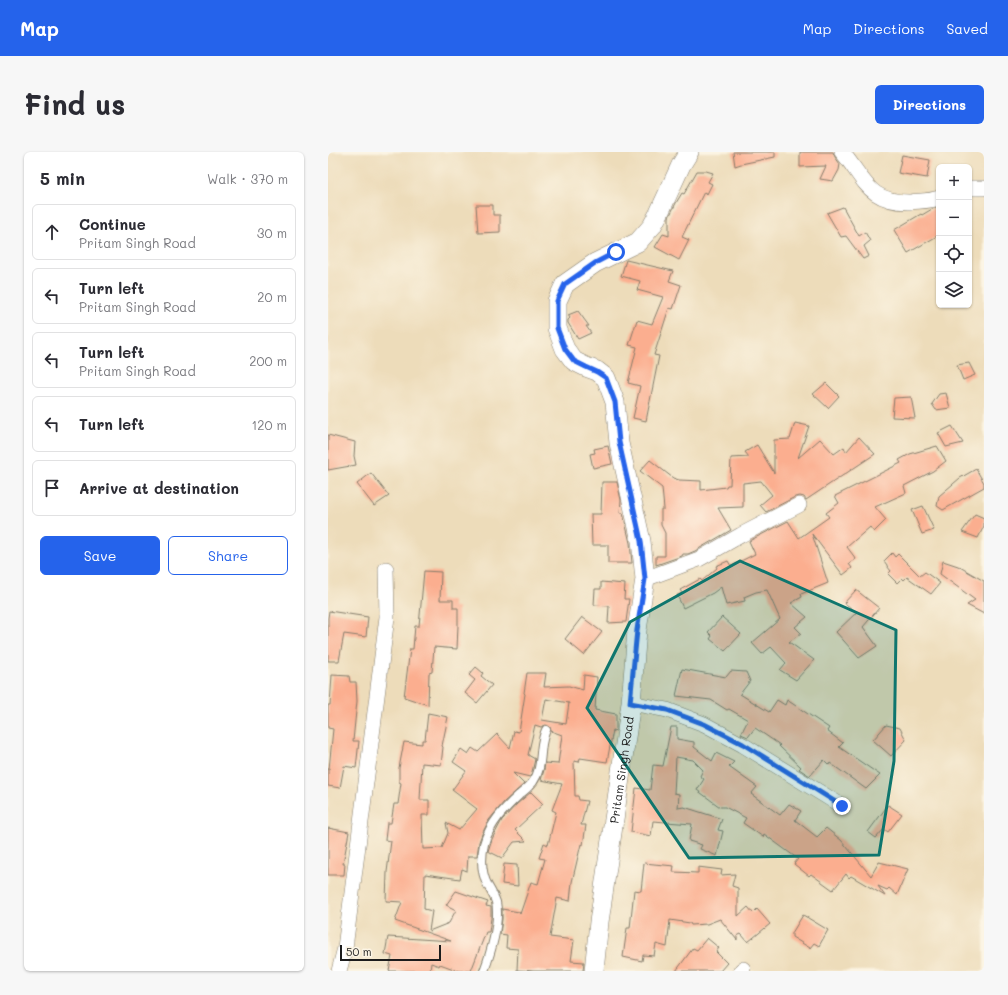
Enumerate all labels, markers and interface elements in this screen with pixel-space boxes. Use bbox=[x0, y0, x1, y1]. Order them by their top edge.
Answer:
text: Map bbox=[20, 16, 59, 41]
text: Map bbox=[803, 19, 831, 38]
text: Directions bbox=[853, 19, 924, 38]
text: Saved bbox=[946, 19, 988, 38]
button: Directions bbox=[875, 85, 984, 124]
text: Find us bbox=[24, 86, 125, 122]
map controls bbox=[936, 164, 972, 308]
button: + bbox=[936, 164, 972, 200]
text: 5 min bbox=[40, 167, 85, 189]
text: Walk · 370 m bbox=[207, 170, 288, 187]
button: − bbox=[936, 200, 972, 236]
text: Continue bbox=[79, 214, 146, 234]
icon: ahead bbox=[41, 221, 63, 243]
text: 30 m bbox=[257, 224, 287, 241]
text: Pritam Singh Road bbox=[79, 234, 196, 251]
button: locate bbox=[936, 236, 972, 272]
route start bbox=[607, 243, 625, 261]
button: layers bbox=[936, 272, 972, 308]
text: Turn left bbox=[79, 278, 144, 298]
icon: left bbox=[41, 285, 63, 307]
text: 20 m bbox=[257, 288, 287, 305]
text: Pritam Singh Road bbox=[79, 298, 196, 315]
text: Turn left bbox=[79, 342, 144, 362]
icon: left bbox=[41, 349, 63, 371]
text: 200 m bbox=[249, 352, 287, 369]
text: Pritam Singh Road bbox=[79, 362, 196, 379]
icon: left bbox=[41, 413, 63, 435]
text: Turn left bbox=[79, 414, 144, 434]
text: 120 m bbox=[251, 416, 287, 433]
icon: arrive bbox=[41, 477, 63, 499]
text: Arrive at destination bbox=[79, 478, 239, 498]
button: Save bbox=[40, 536, 160, 575]
button: Share bbox=[168, 536, 288, 575]
street label: Pritam Singh Road bbox=[606, 715, 637, 824]
route end bbox=[833, 797, 851, 815]
scale bar bbox=[340, 943, 441, 962]
text: 50 m bbox=[346, 944, 372, 959]

